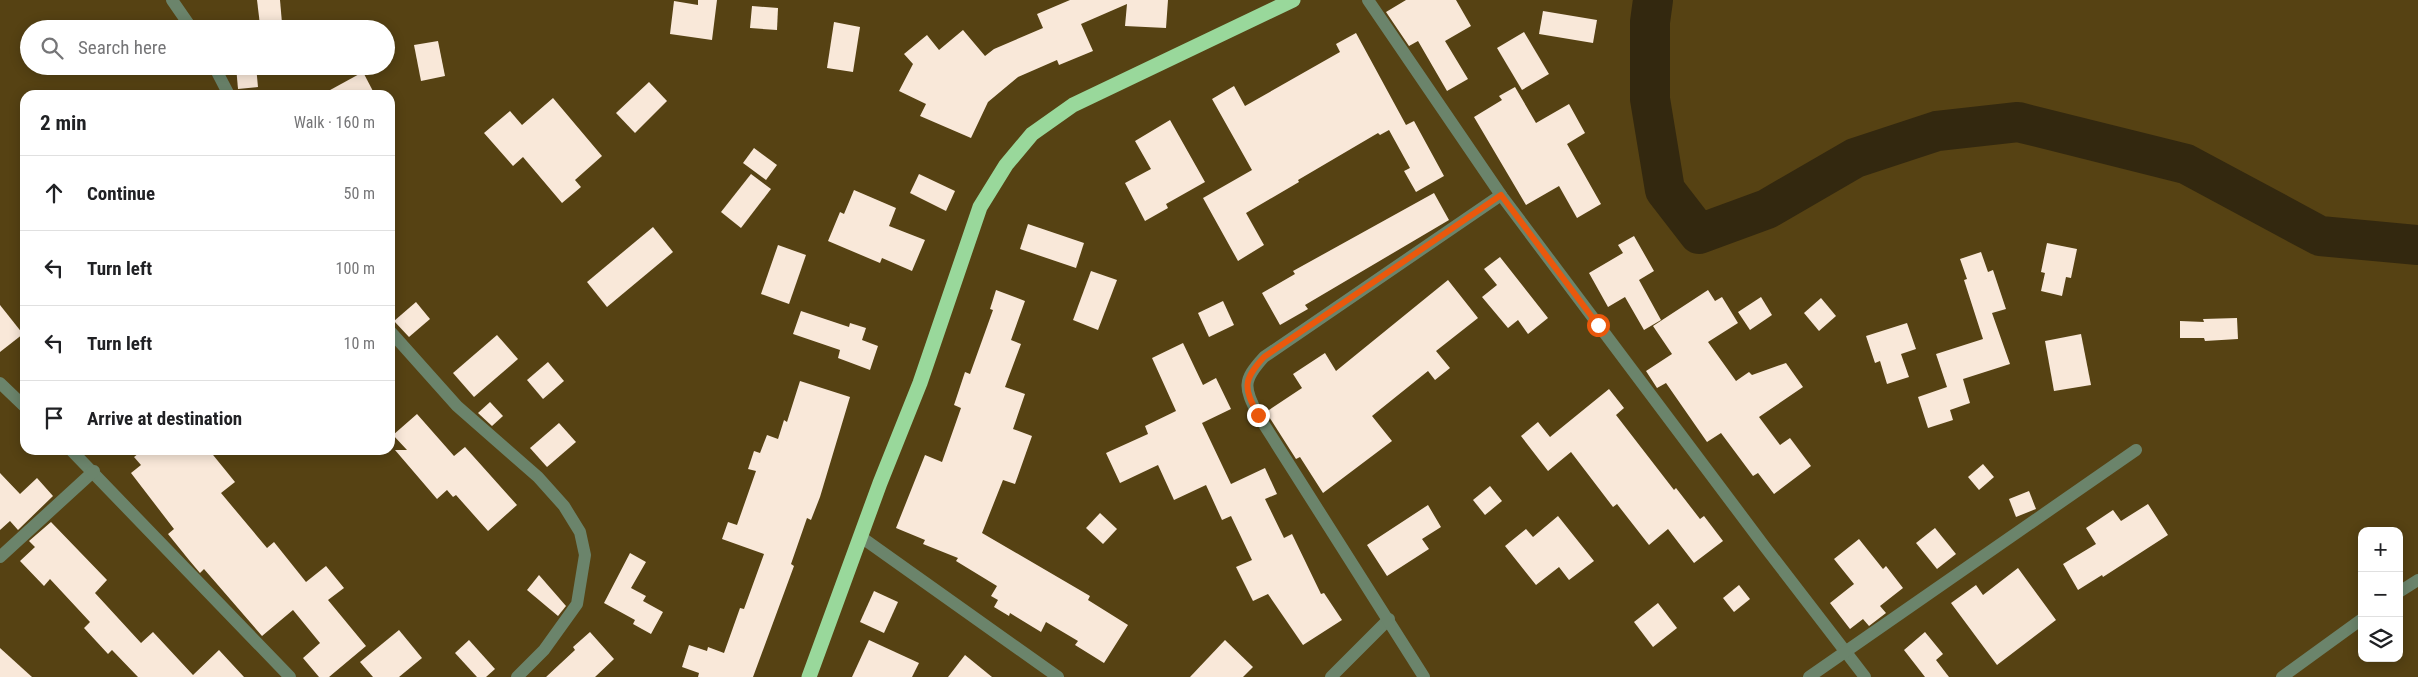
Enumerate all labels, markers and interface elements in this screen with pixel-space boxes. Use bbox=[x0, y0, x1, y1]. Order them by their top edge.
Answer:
search box bbox=[20, 20, 395, 75]
icon: search bbox=[38, 34, 66, 62]
text: Search here bbox=[78, 36, 166, 59]
text: 2 min bbox=[40, 111, 87, 135]
text: Walk · 160 m bbox=[294, 113, 375, 132]
icon: ahead bbox=[40, 179, 68, 207]
text: Continue bbox=[87, 182, 155, 205]
text: 50 m bbox=[343, 184, 375, 203]
icon: left bbox=[40, 254, 68, 282]
text: Turn left bbox=[87, 257, 152, 280]
text: 100 m bbox=[336, 259, 375, 278]
route start bbox=[1587, 314, 1610, 337]
icon: left bbox=[40, 329, 68, 357]
text: Turn left bbox=[87, 332, 152, 355]
text: 10 m bbox=[343, 334, 375, 353]
icon: arrive bbox=[40, 404, 68, 432]
route end bbox=[1247, 404, 1270, 427]
text: Arrive at destination bbox=[87, 407, 242, 430]
map controls bbox=[2358, 527, 2403, 662]
button: + bbox=[2358, 527, 2403, 572]
button: − bbox=[2358, 572, 2403, 617]
button: layers bbox=[2358, 617, 2403, 662]

